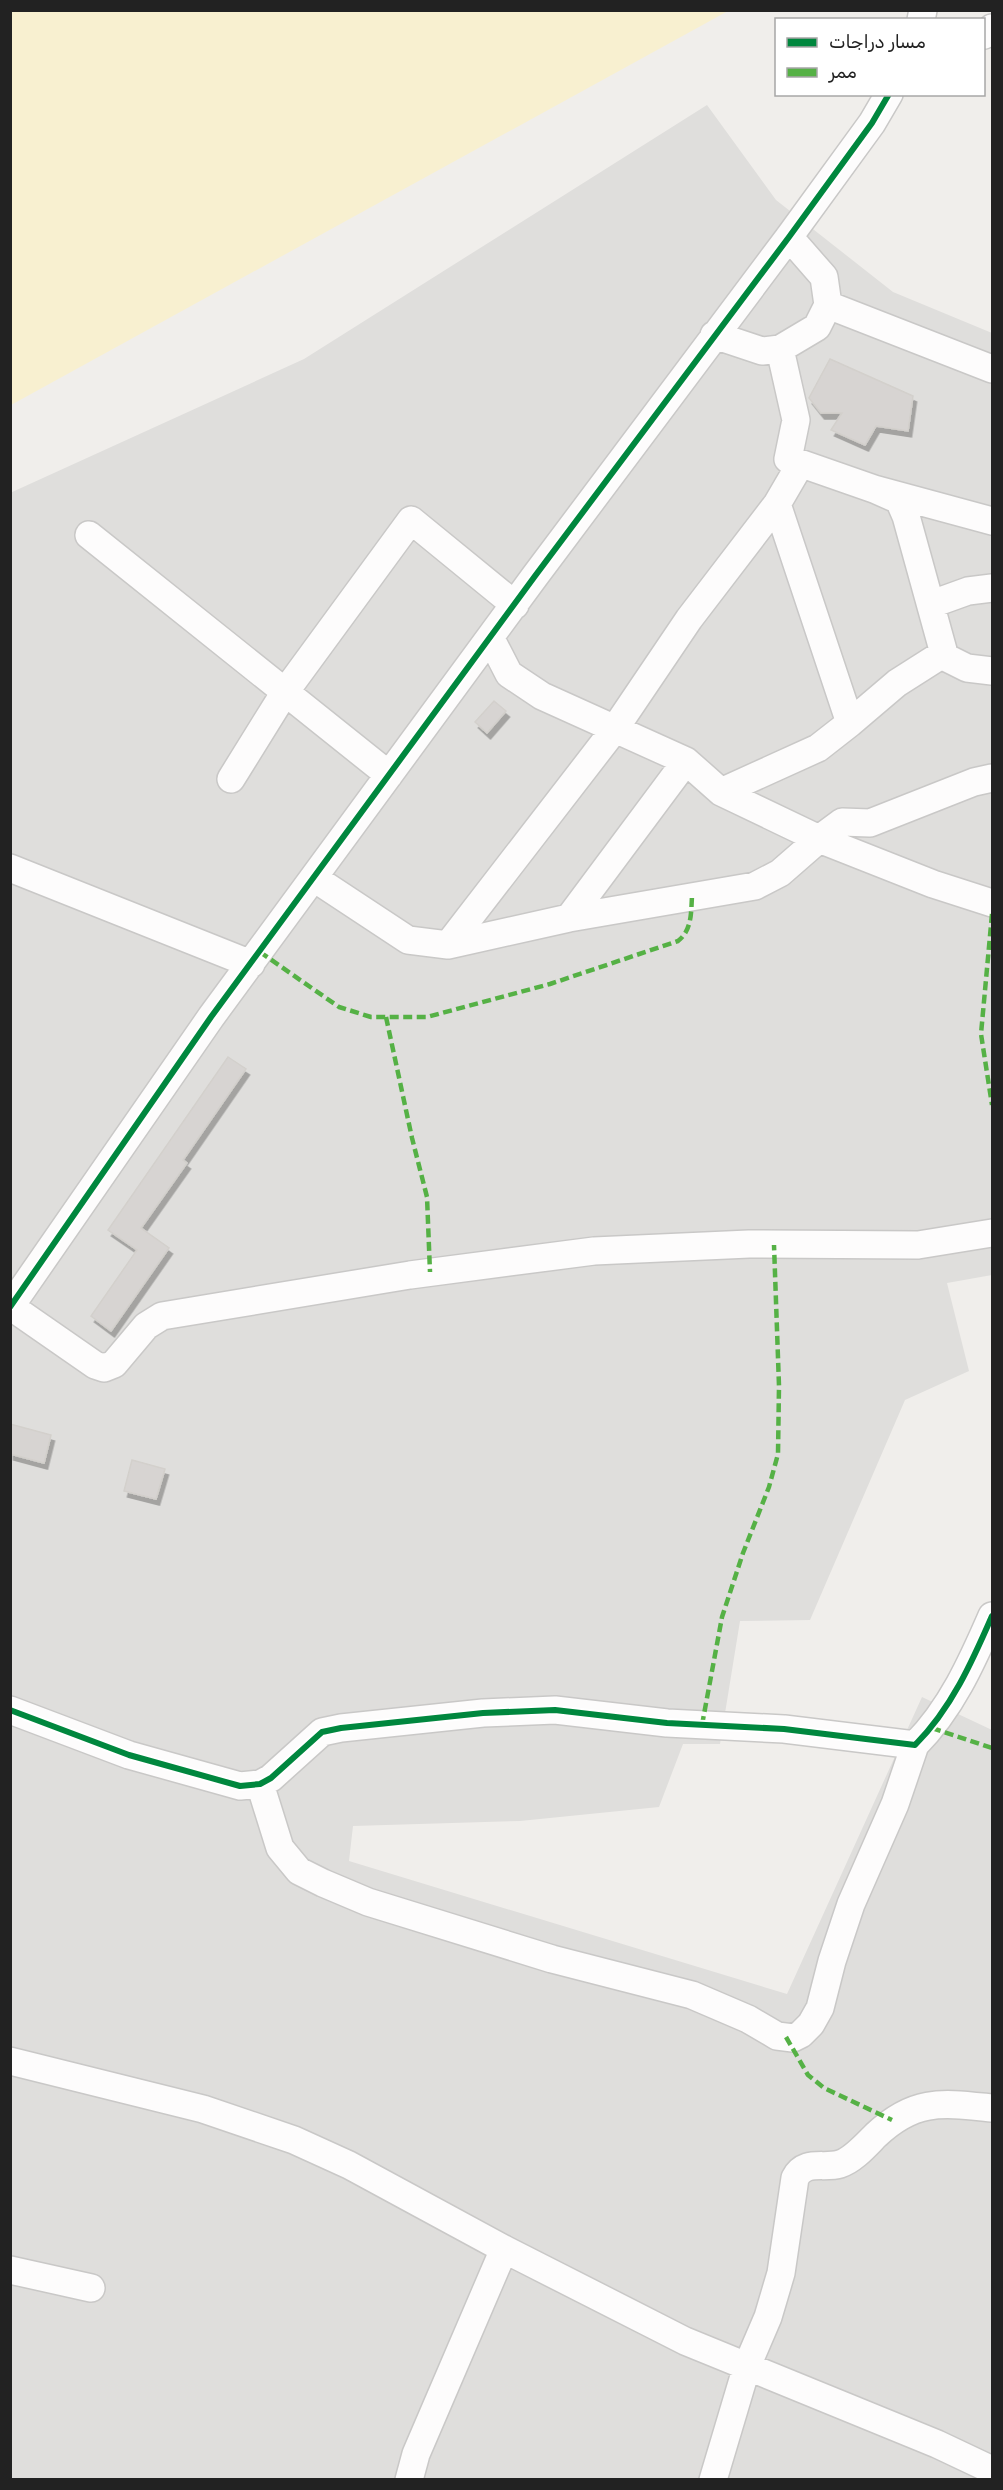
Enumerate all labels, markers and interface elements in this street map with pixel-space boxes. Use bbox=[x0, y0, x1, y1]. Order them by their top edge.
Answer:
legend bbox=[775, 18, 985, 96]
text: مسار دراجات bbox=[829, 31, 926, 53]
text: ممر bbox=[828, 61, 857, 83]

